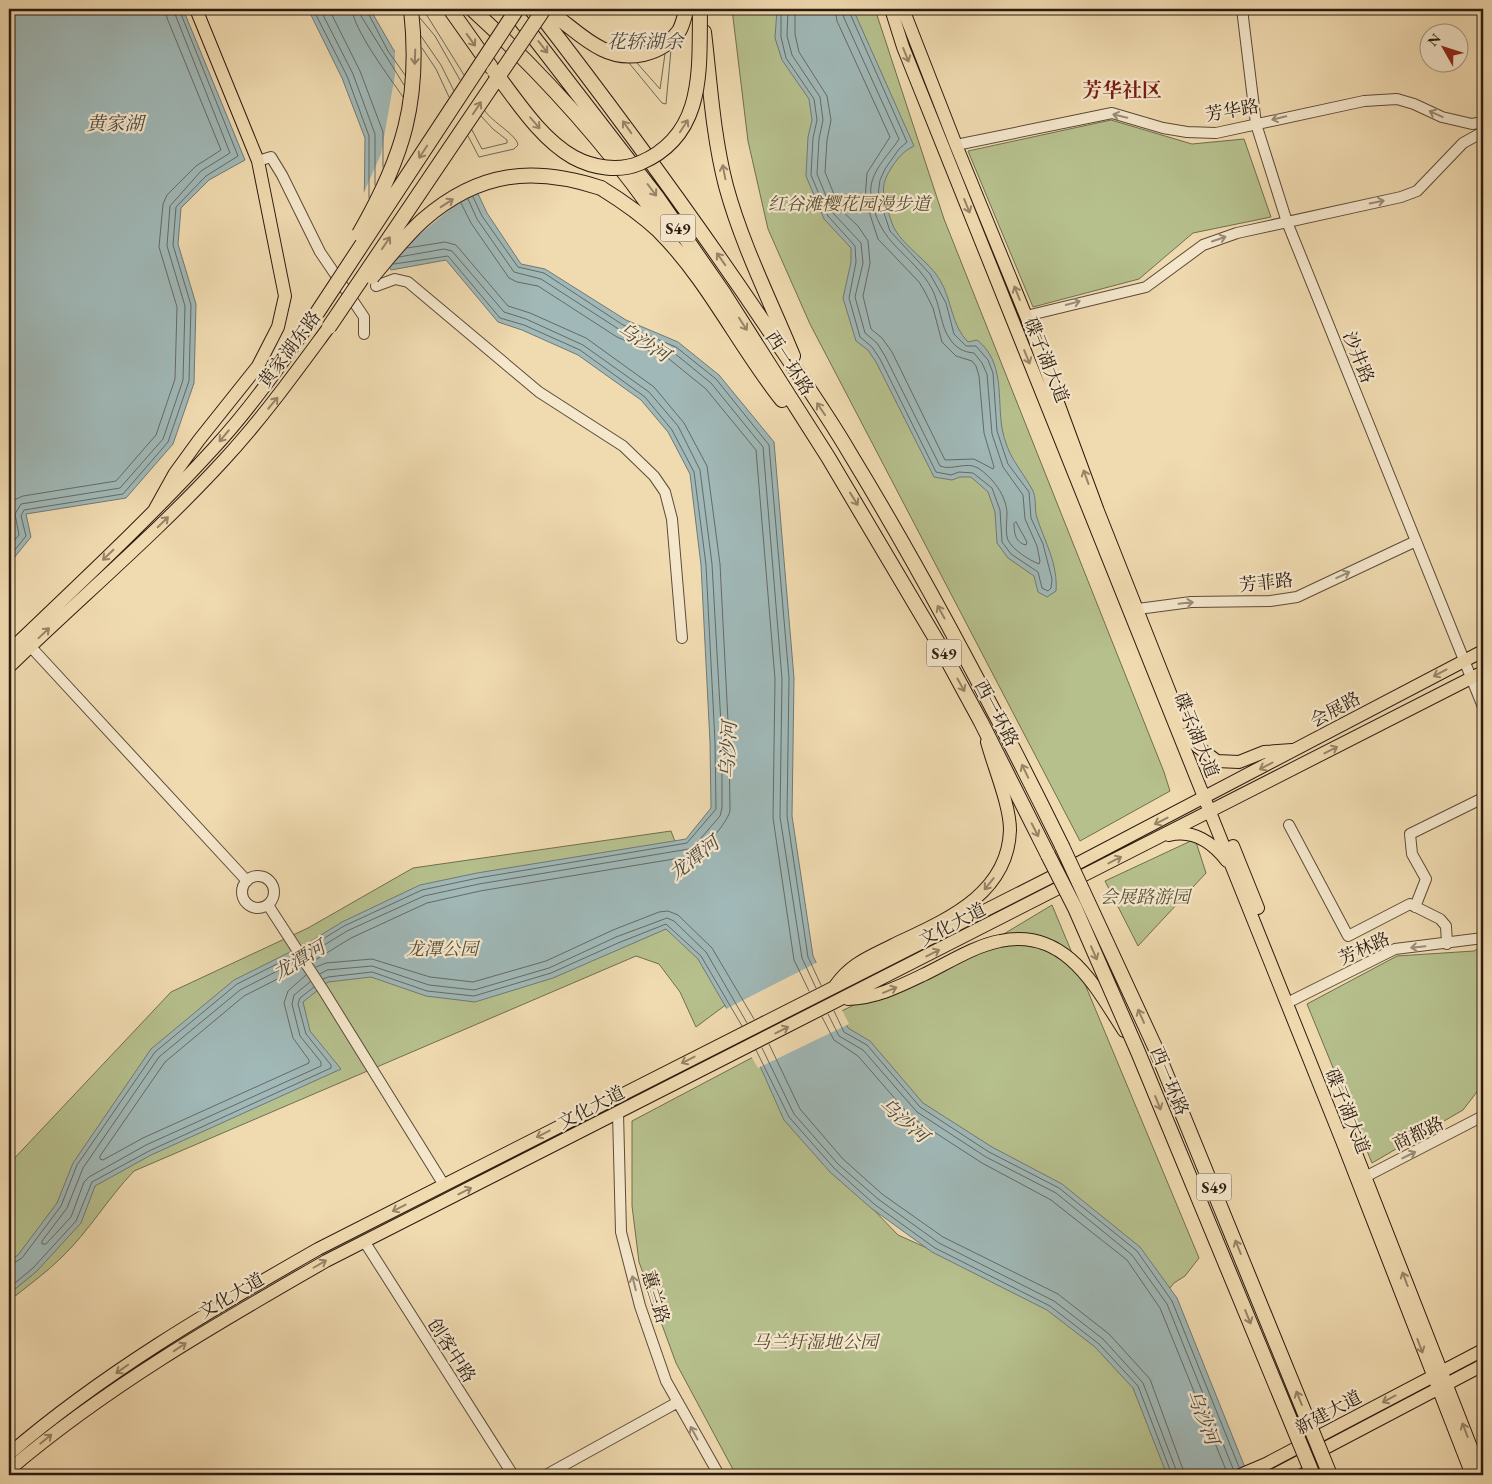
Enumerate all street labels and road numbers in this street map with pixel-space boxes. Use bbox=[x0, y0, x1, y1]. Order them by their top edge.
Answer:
street label: 芳华路 bbox=[1203, 94, 1261, 126]
road number: S49 bbox=[660, 214, 696, 242]
street label: 黄家湖东路 bbox=[253, 306, 325, 392]
street label: 碟子湖大道 bbox=[1019, 314, 1075, 406]
street label: 西一环路 bbox=[761, 327, 819, 399]
street label: 沙井路 bbox=[1338, 328, 1380, 386]
street label: 芳菲路 bbox=[1238, 568, 1294, 596]
road number: S49 bbox=[926, 640, 962, 666]
street label: 西一环路 bbox=[970, 676, 1024, 750]
street label: 会展路 bbox=[1306, 686, 1364, 732]
street label: 碟子湖大道 bbox=[1169, 689, 1225, 781]
street label: 文化大道 bbox=[915, 897, 989, 951]
street label: 芳林路 bbox=[1335, 927, 1393, 969]
street label: 西一环路 bbox=[1146, 1043, 1194, 1119]
street label: 碟子湖大道 bbox=[1320, 1065, 1376, 1157]
street label: 文化大道 bbox=[554, 1080, 628, 1134]
street label: 商都路 bbox=[1389, 1111, 1447, 1155]
road number: S49 bbox=[1196, 1174, 1232, 1200]
street label: 文化大道 bbox=[194, 1267, 268, 1323]
street label: 蕙兰路 bbox=[637, 1268, 675, 1326]
street label: 创客中路 bbox=[423, 1314, 481, 1386]
street label: 新建大道 bbox=[1291, 1385, 1365, 1439]

